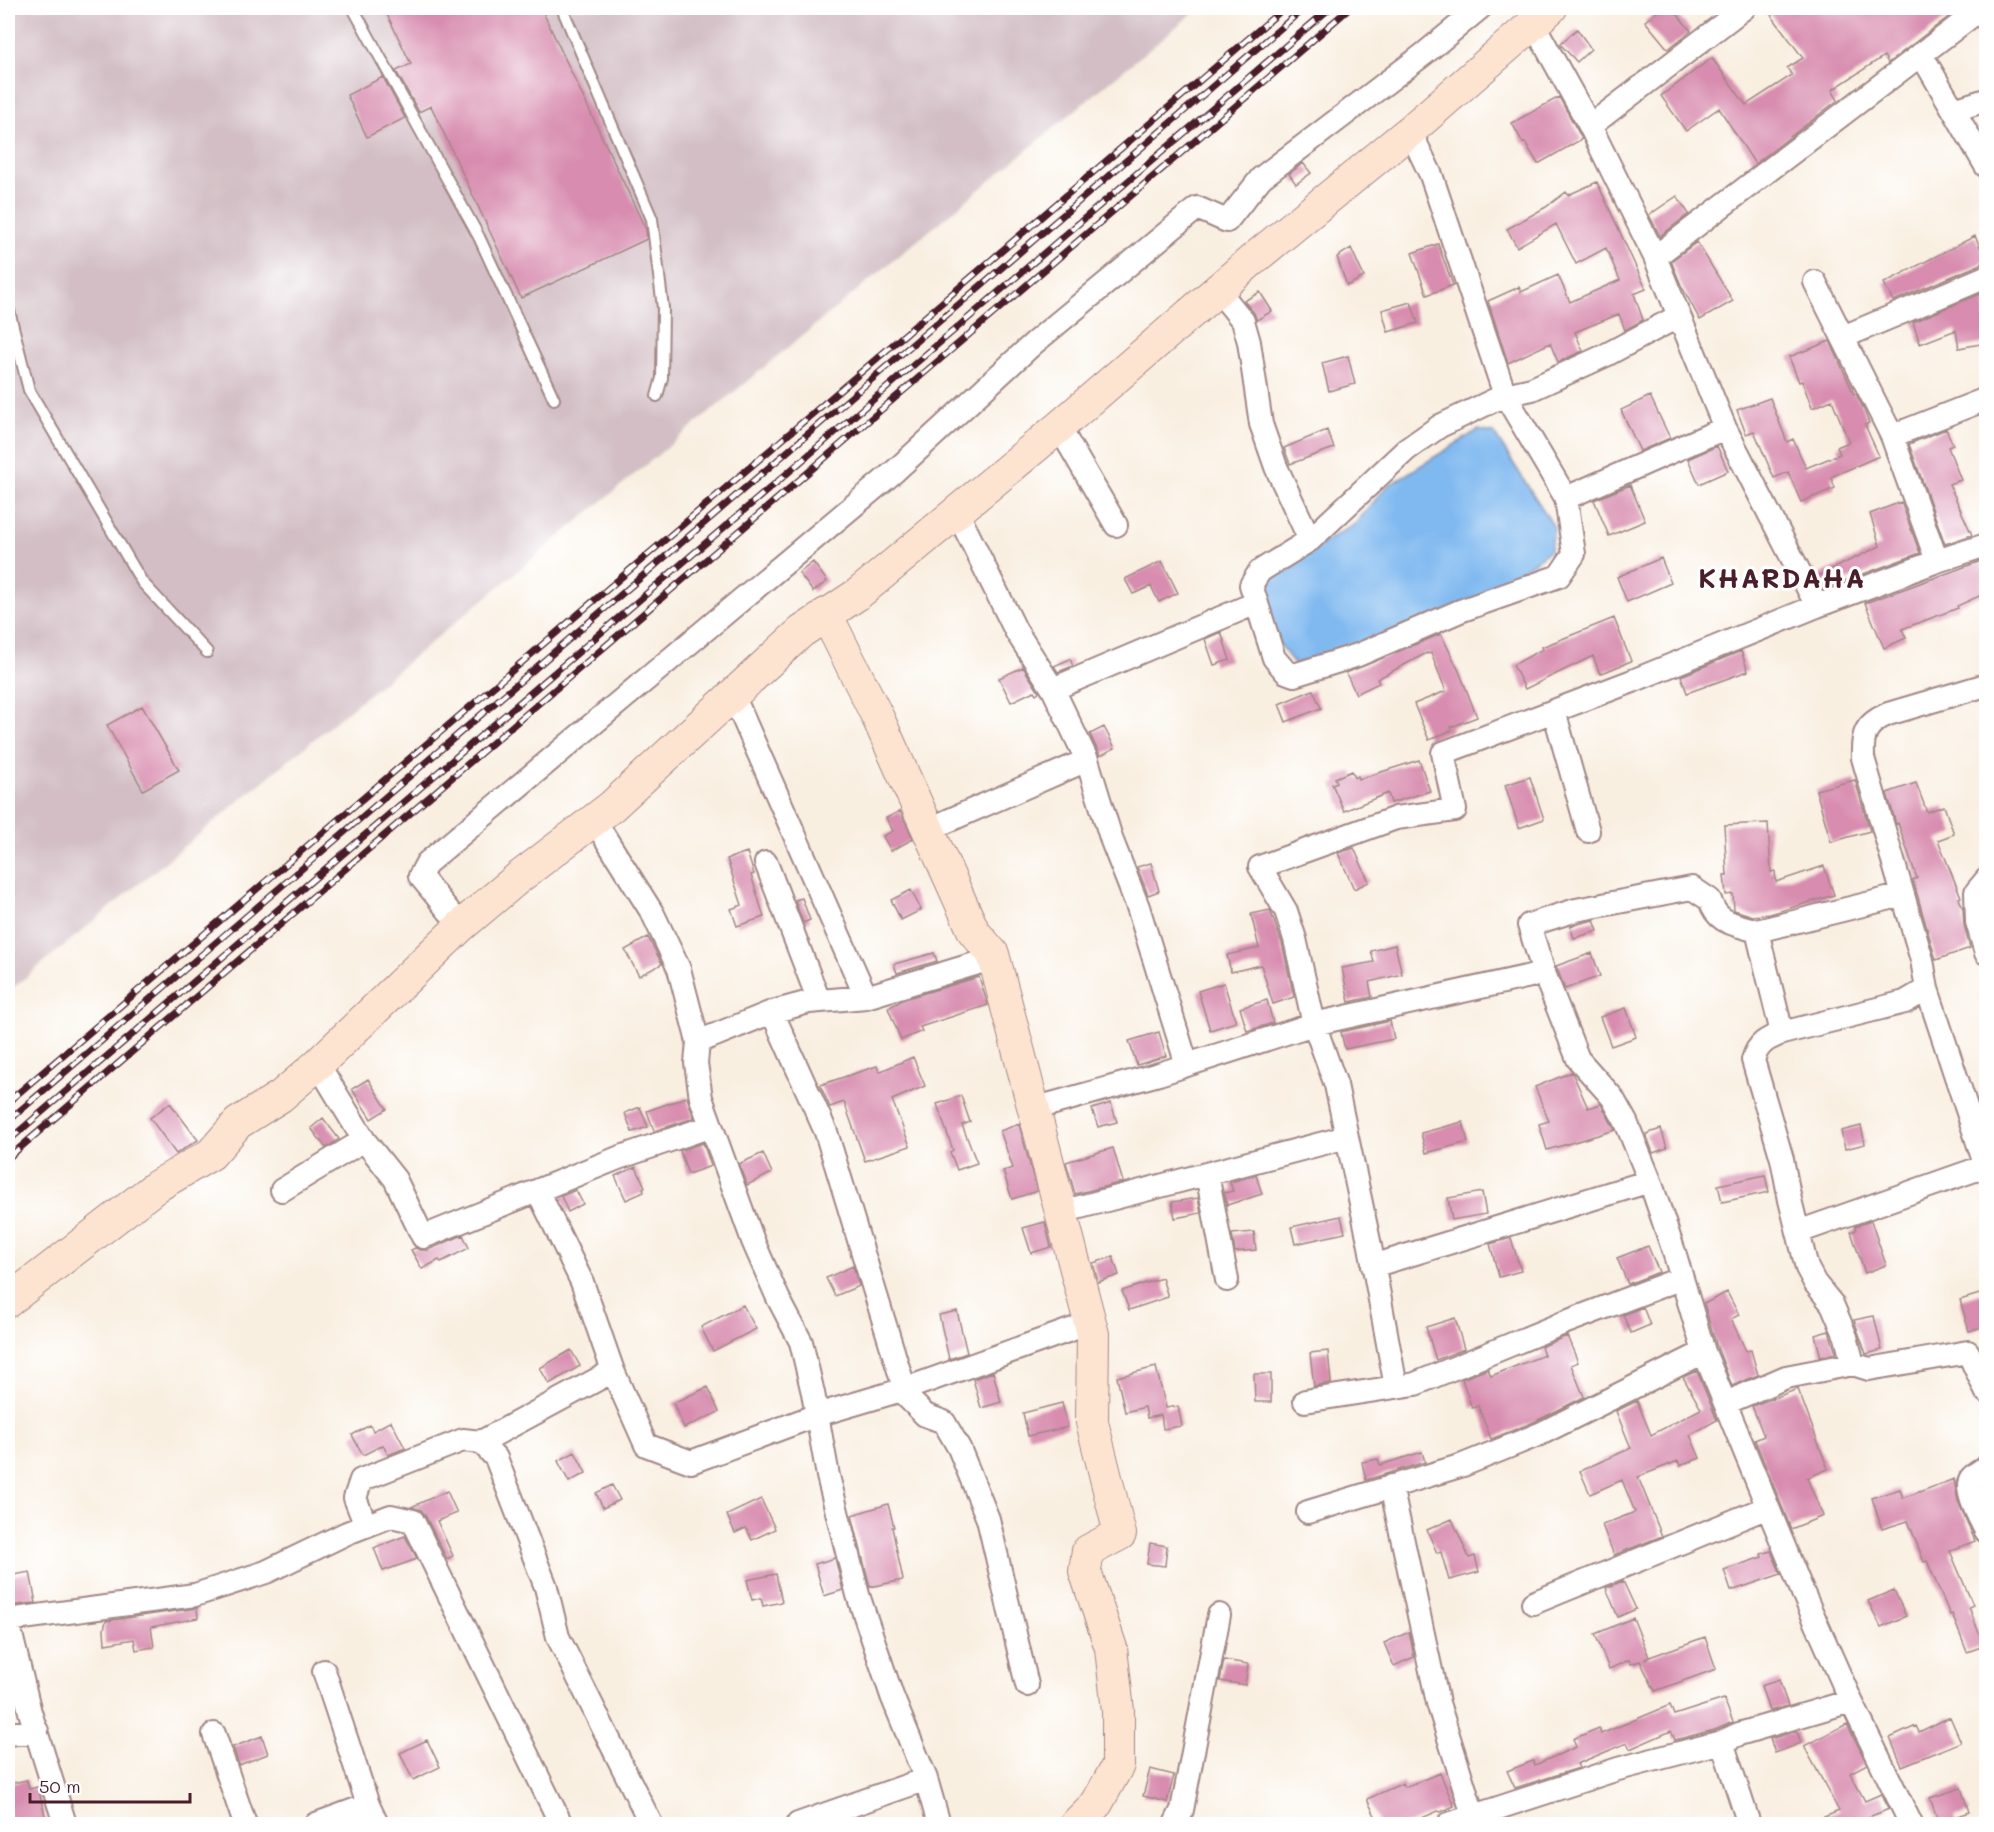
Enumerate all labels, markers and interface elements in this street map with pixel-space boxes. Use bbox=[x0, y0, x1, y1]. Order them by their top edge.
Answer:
district label: KHARDAHA bbox=[1698, 560, 1866, 595]
scale bar bbox=[30, 1766, 190, 1804]
text: 50 m bbox=[39, 1774, 81, 1798]

